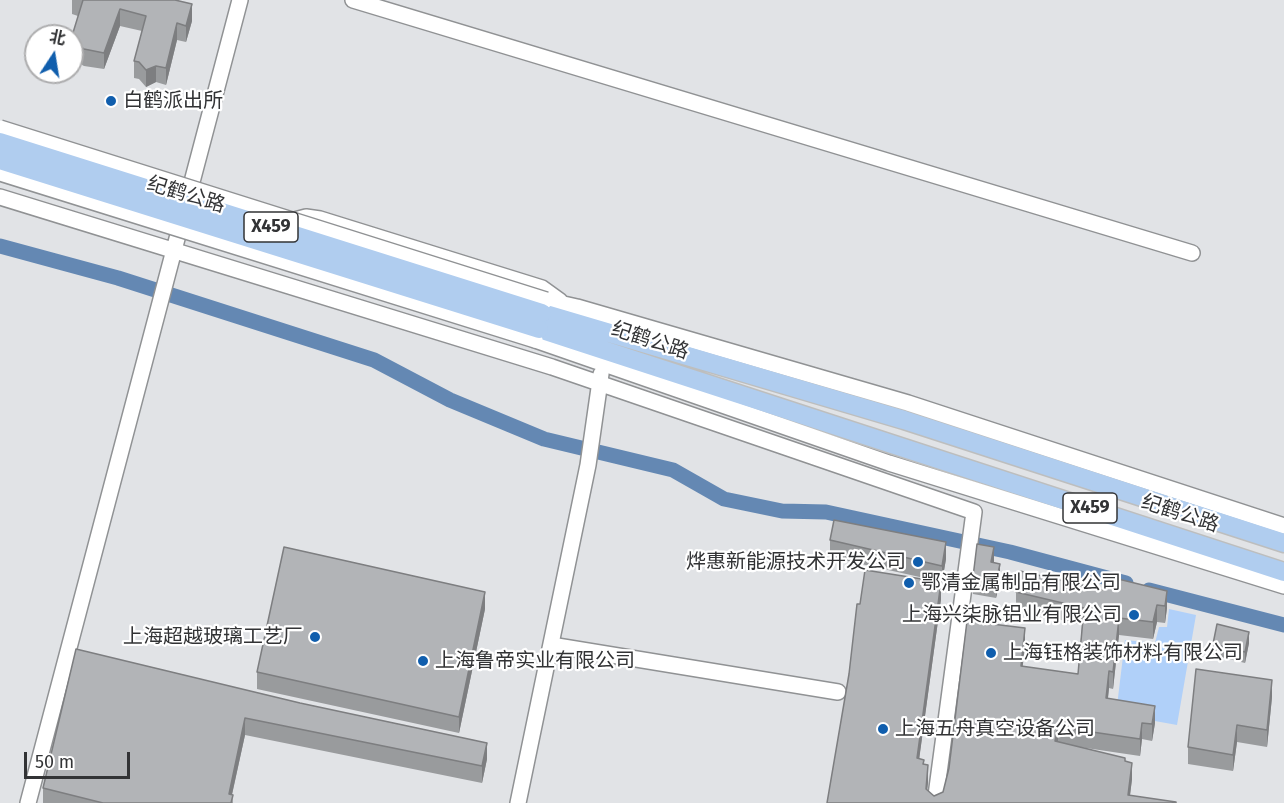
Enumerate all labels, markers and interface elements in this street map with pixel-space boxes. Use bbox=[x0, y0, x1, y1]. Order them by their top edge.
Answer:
north arrow bbox=[24, 24, 84, 84]
text: 北 bbox=[48, 27, 67, 49]
place label: 白鹤派出所 bbox=[123, 89, 223, 113]
marker: 白鹤派出所 bbox=[104, 94, 118, 108]
street label: 纪鹤公路 bbox=[144, 172, 228, 218]
road number: X459 bbox=[244, 212, 298, 242]
street label: 纪鹤公路 bbox=[608, 317, 692, 365]
street label: 纪鹤公路 bbox=[1138, 490, 1222, 538]
road number: X459 bbox=[1063, 493, 1117, 523]
place label: 烨惠新能源技术开发公司 bbox=[686, 550, 906, 574]
marker: 烨惠新能源技术开发公司 bbox=[911, 555, 925, 569]
place label: 鄂清金属制品有限公司 bbox=[921, 571, 1121, 595]
marker: 鄂清金属制品有限公司 bbox=[902, 576, 916, 590]
place label: 上海兴柒脉铝业有限公司 bbox=[902, 603, 1122, 627]
marker: 上海兴柒脉铝业有限公司 bbox=[1127, 608, 1141, 622]
place label: 上海超越玻璃工艺厂 bbox=[123, 625, 303, 649]
marker: 上海超越玻璃工艺厂 bbox=[308, 630, 322, 644]
place label: 上海钰格装饰材料有限公司 bbox=[1003, 641, 1243, 665]
marker: 上海钰格装饰材料有限公司 bbox=[984, 646, 998, 660]
place label: 上海鲁帝实业有限公司 bbox=[435, 649, 635, 673]
marker: 上海鲁帝实业有限公司 bbox=[416, 654, 430, 668]
place label: 上海五舟真空设备公司 bbox=[895, 717, 1095, 741]
marker: 上海五舟真空设备公司 bbox=[876, 722, 890, 736]
scale bar bbox=[27, 740, 134, 778]
text: 50 m bbox=[35, 751, 74, 773]

